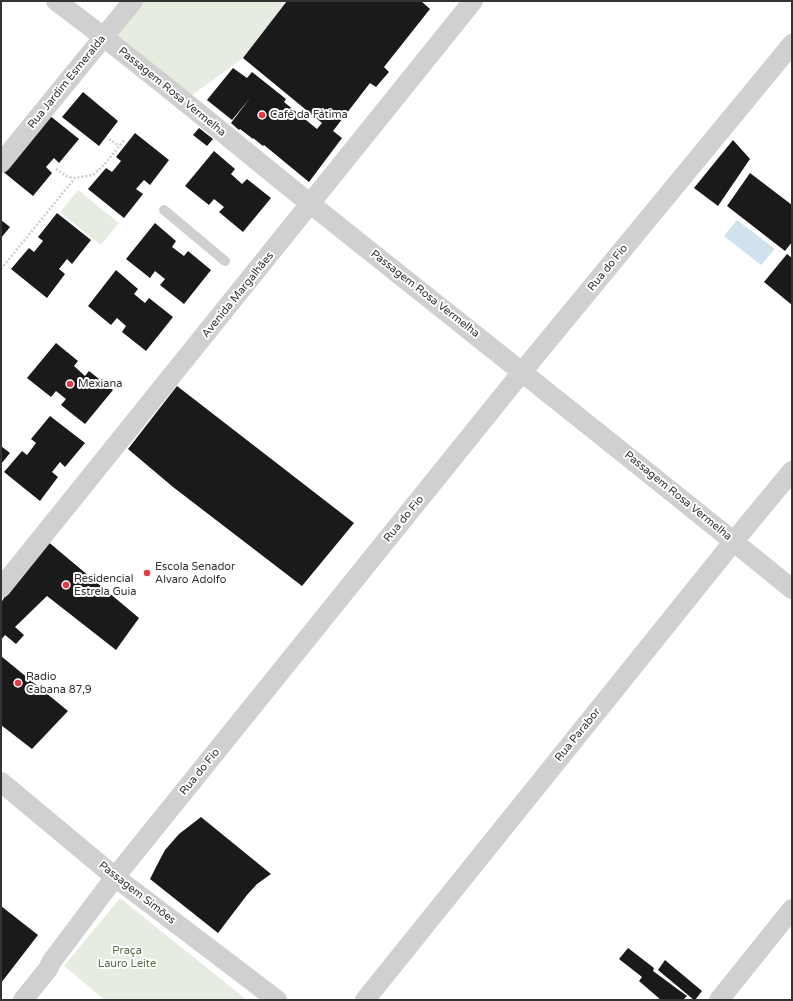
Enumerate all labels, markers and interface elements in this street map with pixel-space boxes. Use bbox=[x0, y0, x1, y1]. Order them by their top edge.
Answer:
street label: Rua Jardim Esmeralda bbox=[25, 33, 109, 131]
street label: Passagem Rosa Vermelha bbox=[116, 45, 228, 139]
place label: Café da Fátima bbox=[270, 108, 348, 122]
marker: Café da Fátima bbox=[257, 110, 267, 120]
street label: Rua do Fio bbox=[585, 242, 631, 294]
street label: Passagem Rosa Vermelha bbox=[368, 247, 482, 341]
street label: Avenida Margalhães bbox=[199, 250, 277, 340]
place label: Mexiana bbox=[78, 377, 122, 391]
marker: Mexiana bbox=[65, 379, 75, 389]
street label: Passagem Rosa Vermelha bbox=[622, 449, 734, 543]
street label: Rua do Fio bbox=[381, 493, 427, 545]
place label: Escola Senador Alvaro Adolfo bbox=[155, 560, 235, 586]
marker: Escola Senador Alvaro Adolfo bbox=[142, 568, 152, 578]
place label: Residencial Estrela Guia bbox=[74, 572, 136, 598]
marker: Residencial Estrela Guia bbox=[61, 580, 71, 590]
place label: Radio Cabana 87,9 bbox=[26, 670, 92, 696]
marker: Radio Cabana 87,9 bbox=[13, 678, 23, 688]
street label: Rua Parabor bbox=[552, 706, 604, 764]
street label: Rua do Fio bbox=[177, 746, 223, 798]
street label: Passagem Simões bbox=[96, 859, 178, 927]
park label: Praça Lauro Leite bbox=[98, 944, 156, 970]

